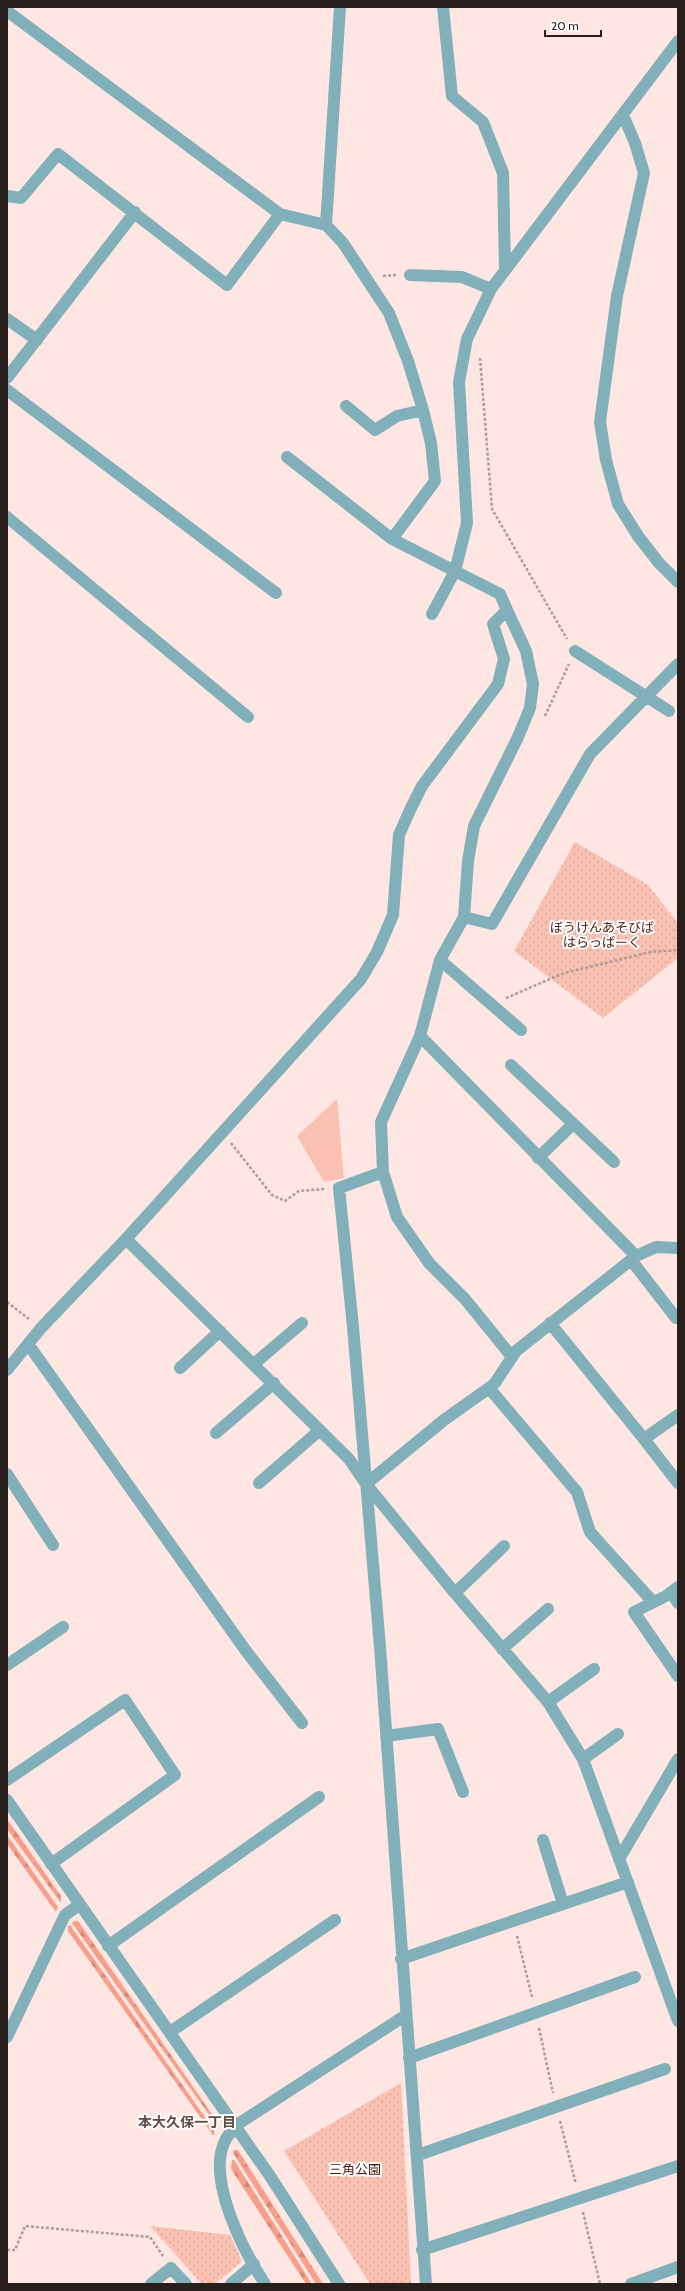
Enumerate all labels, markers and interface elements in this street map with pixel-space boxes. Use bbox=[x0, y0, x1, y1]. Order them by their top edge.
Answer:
scale bar bbox=[545, 12, 601, 38]
text: 20 m bbox=[551, 18, 579, 33]
park label: ぼうけんあそびば はらっぱーく bbox=[550, 919, 654, 950]
district label: 本大久保一丁目 bbox=[138, 2113, 236, 2131]
park label: 三角公園 bbox=[329, 2161, 381, 2177]

